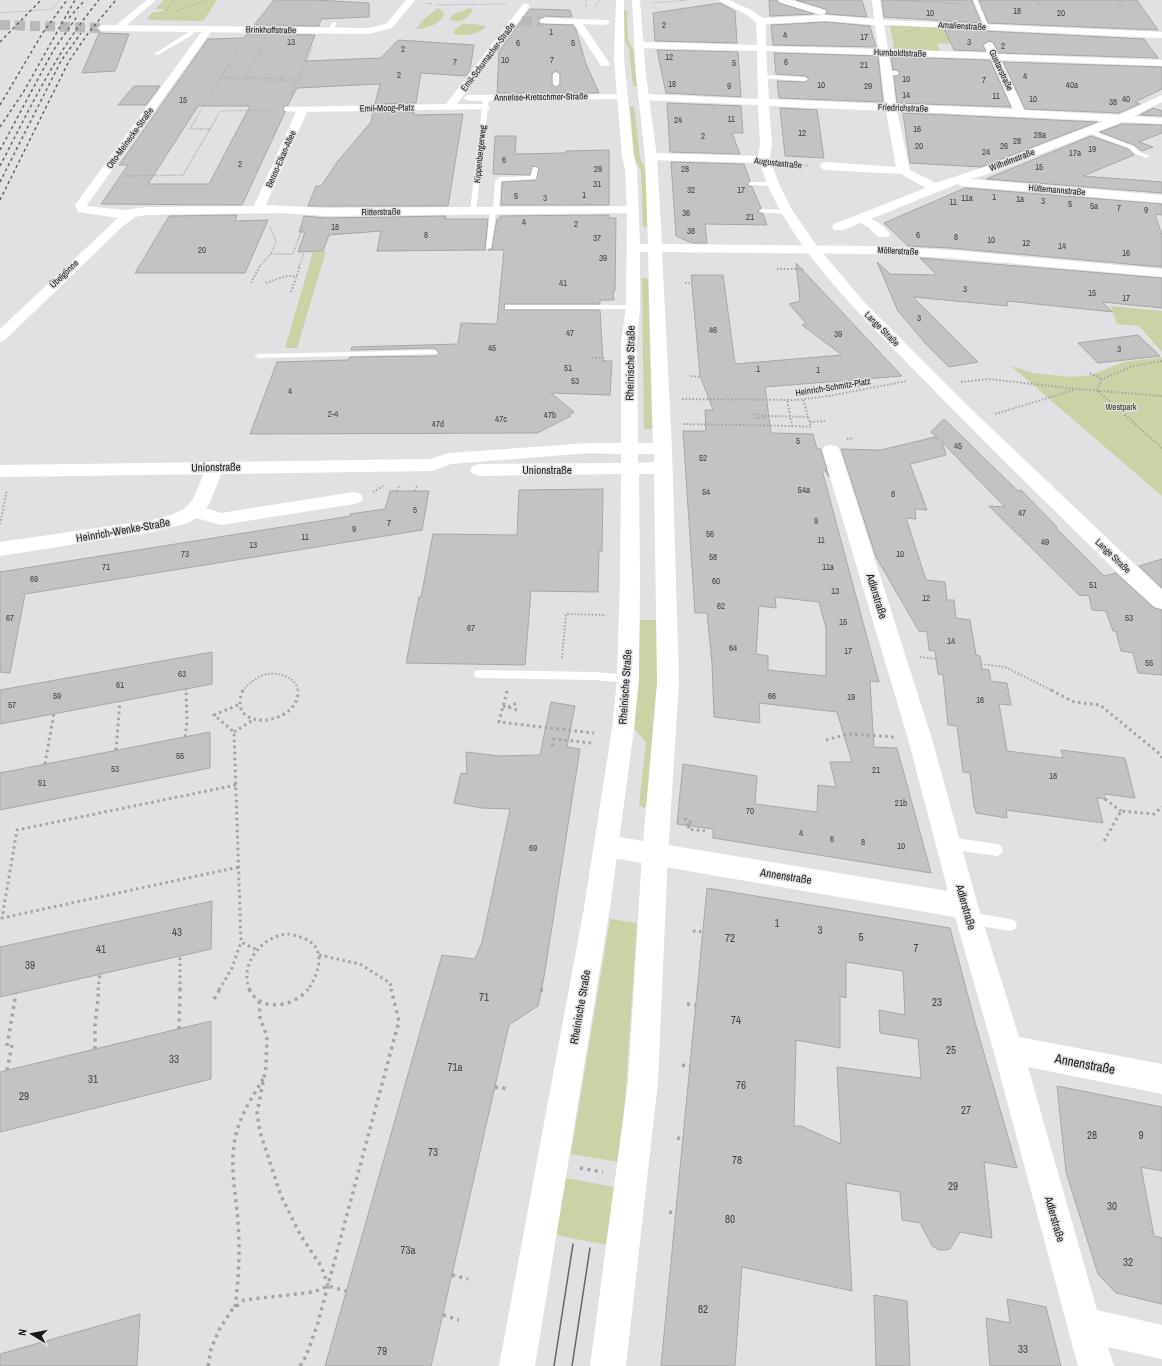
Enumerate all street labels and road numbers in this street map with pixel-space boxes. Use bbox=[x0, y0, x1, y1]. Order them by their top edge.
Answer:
street label: Amalienstraße bbox=[937, 19, 986, 33]
street label: Emil-Schumacher-Straße bbox=[458, 20, 518, 94]
street label: Brinkhoffstraße bbox=[246, 24, 296, 36]
street label: Humboldtstraße bbox=[874, 46, 926, 60]
street label: Gustavstraße bbox=[986, 47, 1016, 93]
street label: Annelise-Kretschmer-Straße bbox=[493, 90, 588, 104]
street label: Friedrichstraße bbox=[878, 101, 928, 115]
street label: Emil-Moog-Platz bbox=[360, 102, 415, 114]
street label: Otto-Meinecke-Straße bbox=[104, 105, 156, 171]
street label: Kippenbergerweg bbox=[471, 124, 489, 184]
street label: Benno-Elkan-Allee bbox=[263, 129, 299, 189]
street label: Wilhelmstraße bbox=[988, 146, 1036, 174]
street label: Augustastraße bbox=[753, 154, 802, 171]
street label: Hüttemannstraße bbox=[1028, 182, 1086, 198]
street label: Ritterstraße bbox=[361, 206, 401, 218]
street label: Möllerstraße bbox=[877, 244, 919, 258]
street label: Übelgönne bbox=[47, 257, 81, 291]
street label: Lange Straße bbox=[862, 309, 902, 349]
street label: Rheinische Straße bbox=[622, 325, 638, 401]
street label: Heinrich-Schmitz-Platz bbox=[795, 375, 872, 399]
street label: Unionstraße bbox=[191, 460, 241, 474]
street label: Unionstraße bbox=[522, 463, 572, 477]
street label: Heinrich-Wenke-Straße bbox=[75, 515, 171, 545]
street label: Lange Straße bbox=[1093, 536, 1133, 576]
street label: Adlerstraße bbox=[863, 571, 891, 620]
street label: Rheinische Straße bbox=[615, 649, 635, 725]
street label: Annenstraße bbox=[758, 865, 813, 887]
street label: Adlerstraße bbox=[953, 882, 979, 931]
street label: Rheinische Straße bbox=[567, 969, 593, 1045]
street label: Annenstraße bbox=[1052, 1050, 1117, 1078]
street label: Adlerstraße bbox=[1042, 1194, 1068, 1243]

